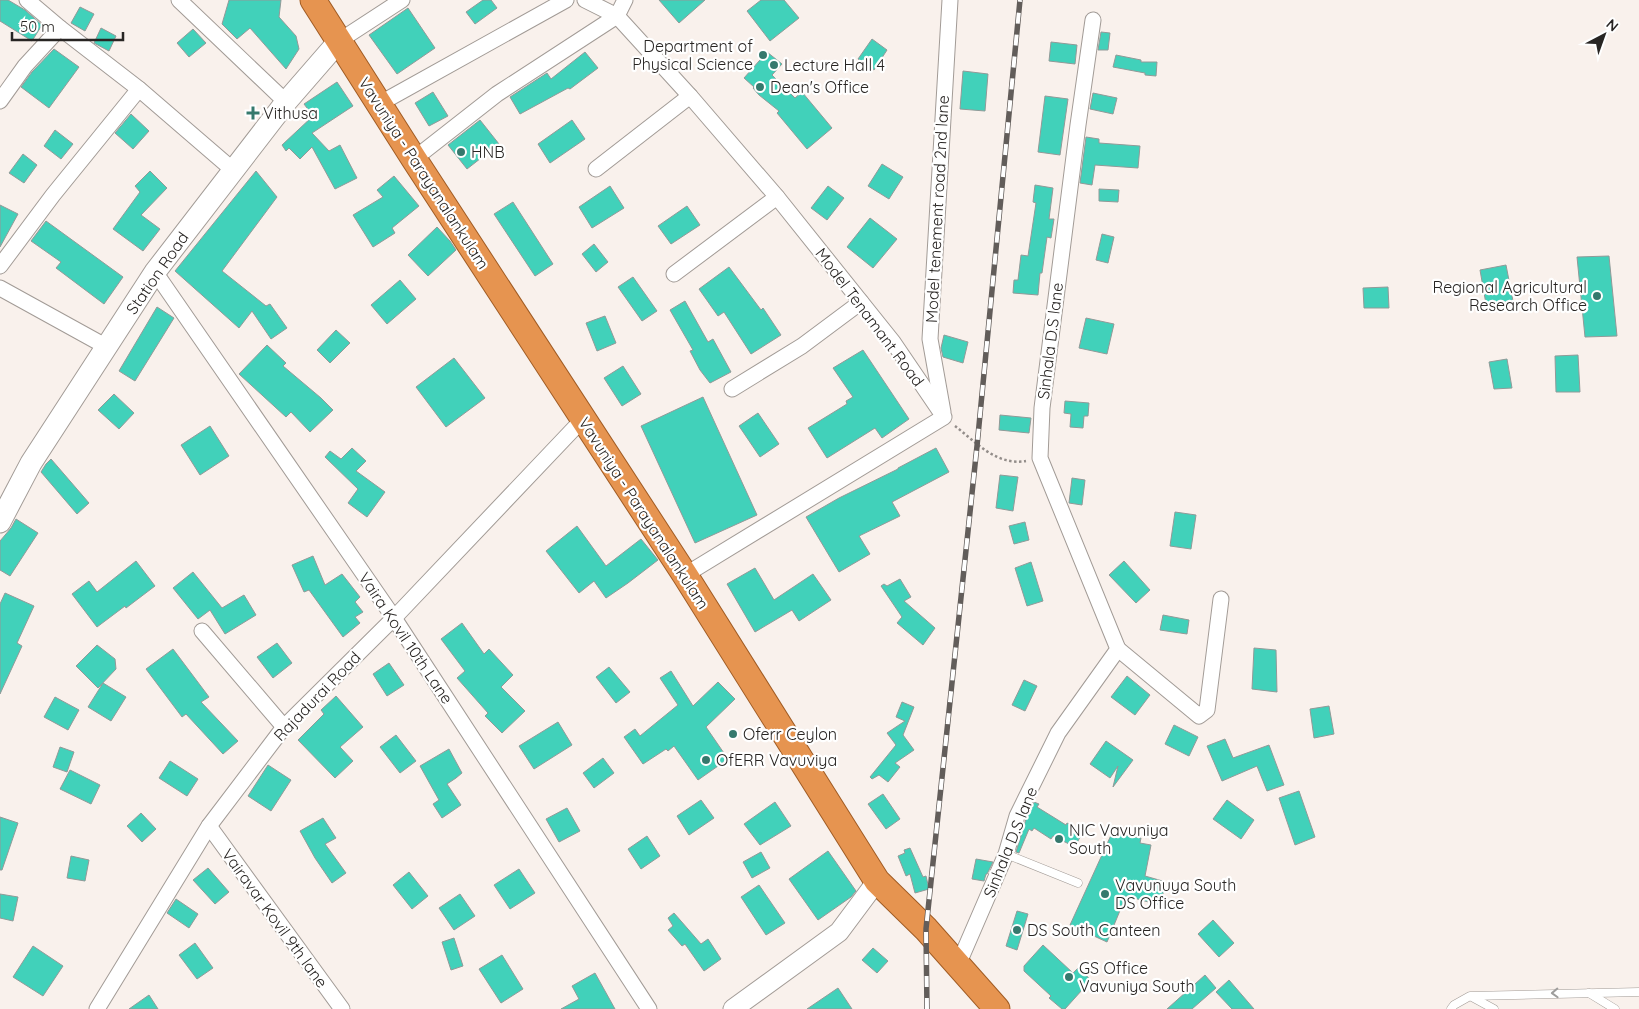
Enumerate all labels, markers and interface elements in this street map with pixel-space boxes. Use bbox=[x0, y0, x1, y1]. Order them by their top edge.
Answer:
scale bar bbox=[12, 10, 124, 42]
north arrow bbox=[1579, 10, 1629, 60]
text: N bbox=[1603, 15, 1622, 35]
text: 50 m bbox=[20, 17, 55, 36]
place label: Department of Physical Science bbox=[632, 36, 753, 74]
marker: Department of Physical Science bbox=[757, 49, 769, 61]
place label: Lecture Hall 4 bbox=[784, 55, 885, 75]
marker: Lecture Hall 4 bbox=[768, 59, 780, 71]
street label: Vavuniya - Parayanalankulam bbox=[354, 73, 494, 273]
place label: Dean's Office bbox=[770, 77, 869, 97]
marker: Dean's Office bbox=[754, 81, 766, 93]
street label: Model tenement road 2nd lane bbox=[921, 95, 953, 323]
place label: Vithusa bbox=[263, 103, 318, 123]
marker: Vithusa bbox=[247, 107, 259, 119]
place label: HNB bbox=[471, 142, 505, 162]
marker: HNB bbox=[455, 146, 467, 158]
street label: Station Road bbox=[121, 228, 193, 318]
street label: Model Tenamant Road bbox=[811, 244, 929, 390]
place label: Regional Agricultural Research Office bbox=[1433, 277, 1587, 315]
street label: Sinhala D.S lane bbox=[1033, 281, 1067, 401]
marker: Regional Agricultural Research Office bbox=[1591, 290, 1603, 302]
street label: Vavuniya - Parayanalankulam bbox=[574, 413, 714, 613]
street label: Vaira Kovil 10th Lane bbox=[355, 568, 457, 708]
street label: Rajadurai Road bbox=[269, 647, 365, 745]
place label: Oferr Ceylon bbox=[743, 724, 837, 744]
marker: Oferr Ceylon bbox=[727, 728, 739, 740]
place label: OfERR Vavuviya bbox=[716, 750, 837, 770]
marker: OfERR Vavuviya bbox=[700, 754, 712, 766]
street label: Sinhala D.S lane bbox=[979, 784, 1041, 900]
place label: NIC Vavuniya South bbox=[1069, 820, 1168, 858]
marker: NIC Vavuniya South bbox=[1053, 833, 1065, 845]
street label: Vairavar Kovil 9th lane bbox=[218, 845, 332, 991]
place label: Vavunuya South DS Office bbox=[1115, 875, 1236, 913]
marker: Vavunuya South DS Office bbox=[1099, 888, 1111, 900]
place label: DS South Canteen bbox=[1027, 920, 1161, 940]
marker: DS South Canteen bbox=[1011, 924, 1023, 936]
place label: GS Office Vavuniya South bbox=[1079, 958, 1195, 996]
marker: GS Office Vavuniya South bbox=[1063, 971, 1075, 983]
one-way arrow bbox=[1551, 988, 1559, 999]

